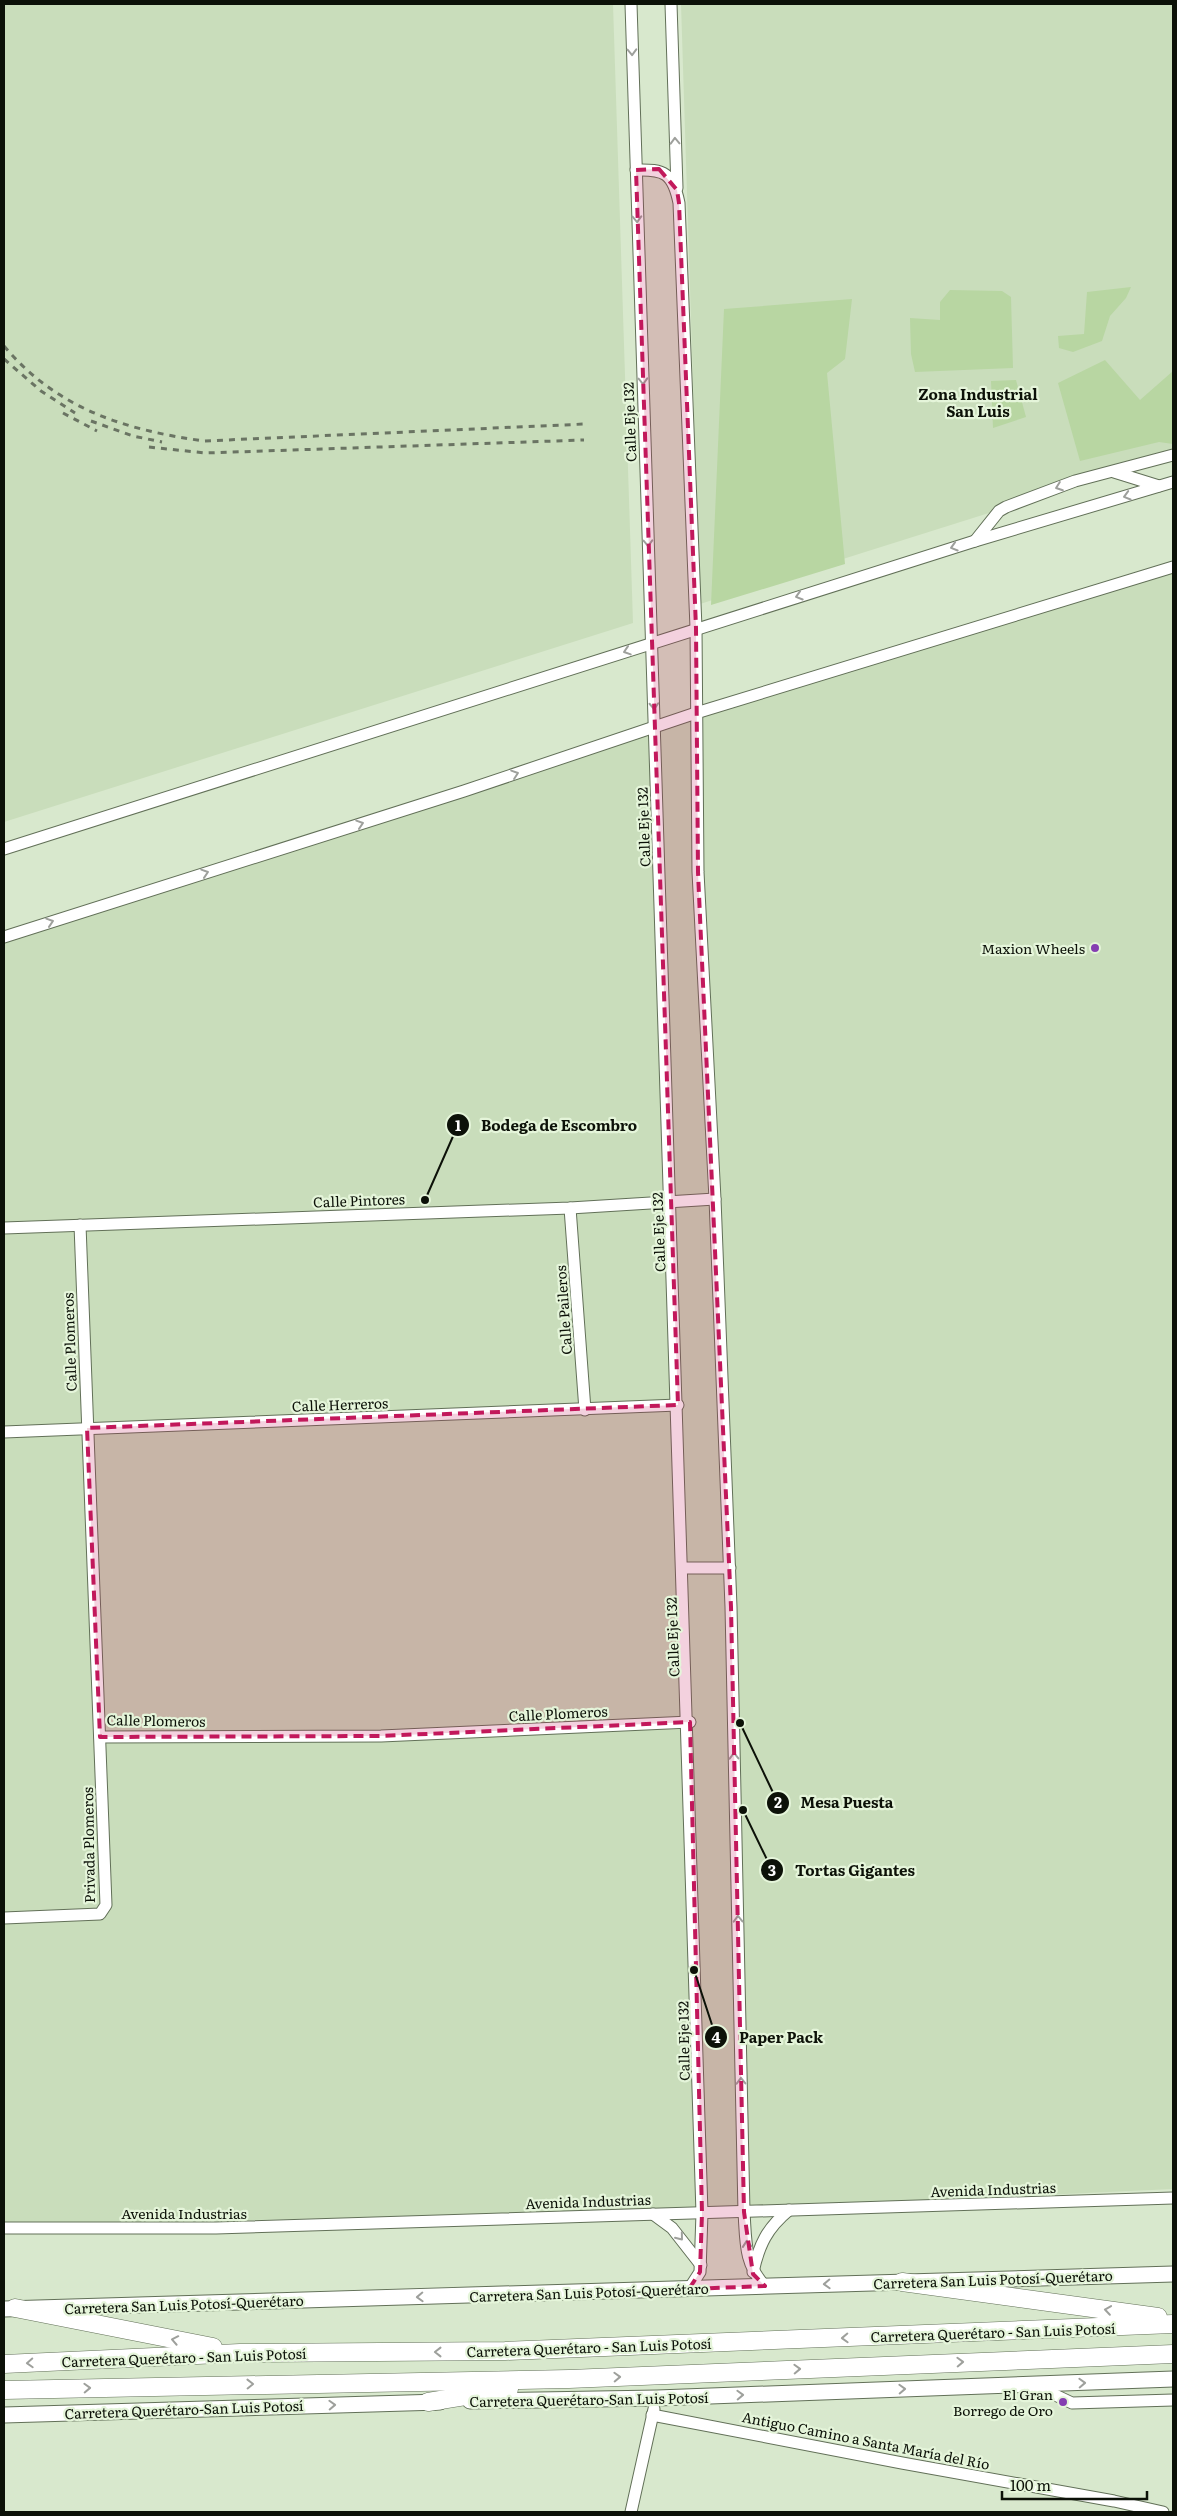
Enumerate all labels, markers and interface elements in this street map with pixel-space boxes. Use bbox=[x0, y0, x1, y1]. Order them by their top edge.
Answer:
one-way arrow bbox=[627, 49, 638, 57]
one-way arrow bbox=[670, 137, 680, 145]
one-way arrow bbox=[632, 215, 643, 223]
one-way arrow bbox=[637, 377, 648, 385]
street label: Calle Eje 132 bbox=[618, 382, 640, 462]
district label: Zona Industrial San Luis bbox=[918, 382, 1038, 422]
one-way arrow bbox=[1056, 481, 1064, 491]
one-way arrow bbox=[1123, 491, 1131, 501]
one-way arrow bbox=[642, 540, 653, 548]
one-way arrow bbox=[950, 542, 959, 552]
one-way arrow bbox=[795, 590, 804, 600]
one-way arrow bbox=[624, 645, 632, 655]
one-way arrow bbox=[648, 702, 659, 710]
one-way arrow bbox=[510, 770, 518, 780]
street label: Calle Eje 132 bbox=[632, 787, 654, 867]
one-way arrow bbox=[355, 820, 364, 830]
one-way arrow bbox=[200, 869, 209, 879]
one-way arrow bbox=[46, 918, 54, 928]
place label: Maxion Wheels bbox=[981, 938, 1085, 958]
marker: Maxion Wheels bbox=[1089, 942, 1101, 954]
callout: Bodega de Escombro bbox=[446, 1110, 647, 1140]
text: 1 bbox=[455, 1113, 461, 1136]
text: Bodega de Escombro bbox=[481, 1113, 637, 1136]
street label: Calle Pintores bbox=[313, 1188, 405, 1212]
street label: Calle Eje 132 bbox=[647, 1192, 669, 1272]
street label: Calle Paileros bbox=[550, 1265, 576, 1355]
street label: Calle Plomeros bbox=[57, 1292, 81, 1392]
street label: Calle Herreros bbox=[292, 1392, 388, 1416]
street label: Calle Eje 132 bbox=[661, 1597, 683, 1677]
street label: Calle Plomeros bbox=[508, 1700, 608, 1726]
street label: Calle Plomeros bbox=[106, 1709, 206, 1731]
one-way arrow bbox=[729, 1752, 740, 1760]
street label: Privada Plomeros bbox=[77, 1787, 99, 1903]
callout: Mesa Puesta bbox=[766, 1788, 904, 1818]
text: 2 bbox=[774, 1790, 782, 1813]
text: Mesa Puesta bbox=[801, 1790, 894, 1813]
callout: Tortas Gigantes bbox=[760, 1855, 925, 1885]
text: 3 bbox=[768, 1858, 776, 1881]
text: Tortas Gigantes bbox=[795, 1858, 915, 1881]
one-way arrow bbox=[733, 1914, 743, 1922]
street label: Calle Eje 132 bbox=[672, 2001, 694, 2081]
callout: Paper Pack bbox=[704, 2022, 833, 2052]
text: 4 bbox=[711, 2025, 721, 2048]
text: Paper Pack bbox=[739, 2025, 824, 2048]
one-way arrow bbox=[736, 2077, 746, 2084]
street label: Avenida Industrias bbox=[930, 2177, 1056, 2201]
street label: Avenida Industrias bbox=[525, 2189, 651, 2213]
street label: Avenida Industrias bbox=[121, 2203, 247, 2223]
one-way arrow bbox=[674, 2231, 682, 2240]
one-way arrow bbox=[741, 2239, 752, 2247]
street label: Carretera San Luis Potosí-Querétaro bbox=[873, 2265, 1113, 2293]
street label: Carretera San Luis Potosí-Querétaro bbox=[469, 2278, 709, 2306]
one-way arrow bbox=[823, 2279, 831, 2290]
street label: Carretera San Luis Potosí-Querétaro bbox=[64, 2290, 304, 2318]
one-way arrow bbox=[416, 2292, 424, 2302]
one-way arrow bbox=[1103, 2305, 1111, 2316]
street label: Carretera Querétaro - San Luis Potosí bbox=[870, 2318, 1116, 2346]
one-way arrow bbox=[841, 2332, 849, 2343]
street label: Carretera Querétaro - San Luis Potosí bbox=[466, 2333, 712, 2361]
one-way arrow bbox=[171, 2335, 180, 2345]
street label: Carretera Querétaro - San Luis Potosí bbox=[61, 2343, 307, 2371]
one-way arrow bbox=[433, 2346, 441, 2357]
one-way arrow bbox=[26, 2357, 34, 2368]
one-way arrow bbox=[956, 2357, 964, 2368]
one-way arrow bbox=[794, 2364, 802, 2374]
one-way arrow bbox=[614, 2371, 622, 2382]
one-way arrow bbox=[1078, 2377, 1086, 2388]
one-way arrow bbox=[246, 2379, 254, 2389]
one-way arrow bbox=[84, 2382, 92, 2393]
one-way arrow bbox=[898, 2384, 906, 2394]
place label: El Gran Borrego de Oro bbox=[953, 2384, 1053, 2420]
street label: Carretera Querétaro-San Luis Potosí bbox=[469, 2387, 709, 2411]
one-way arrow bbox=[736, 2390, 744, 2400]
street label: Carretera Querétaro-San Luis Potosí bbox=[64, 2395, 304, 2423]
marker: El Gran Borrego de Oro bbox=[1057, 2396, 1069, 2408]
one-way arrow bbox=[329, 2400, 337, 2410]
street label: Antiguo Camino a Santa María del Río bbox=[740, 2406, 992, 2474]
scale bar bbox=[1002, 2468, 1147, 2500]
text: 100 m bbox=[1010, 2473, 1051, 2496]

